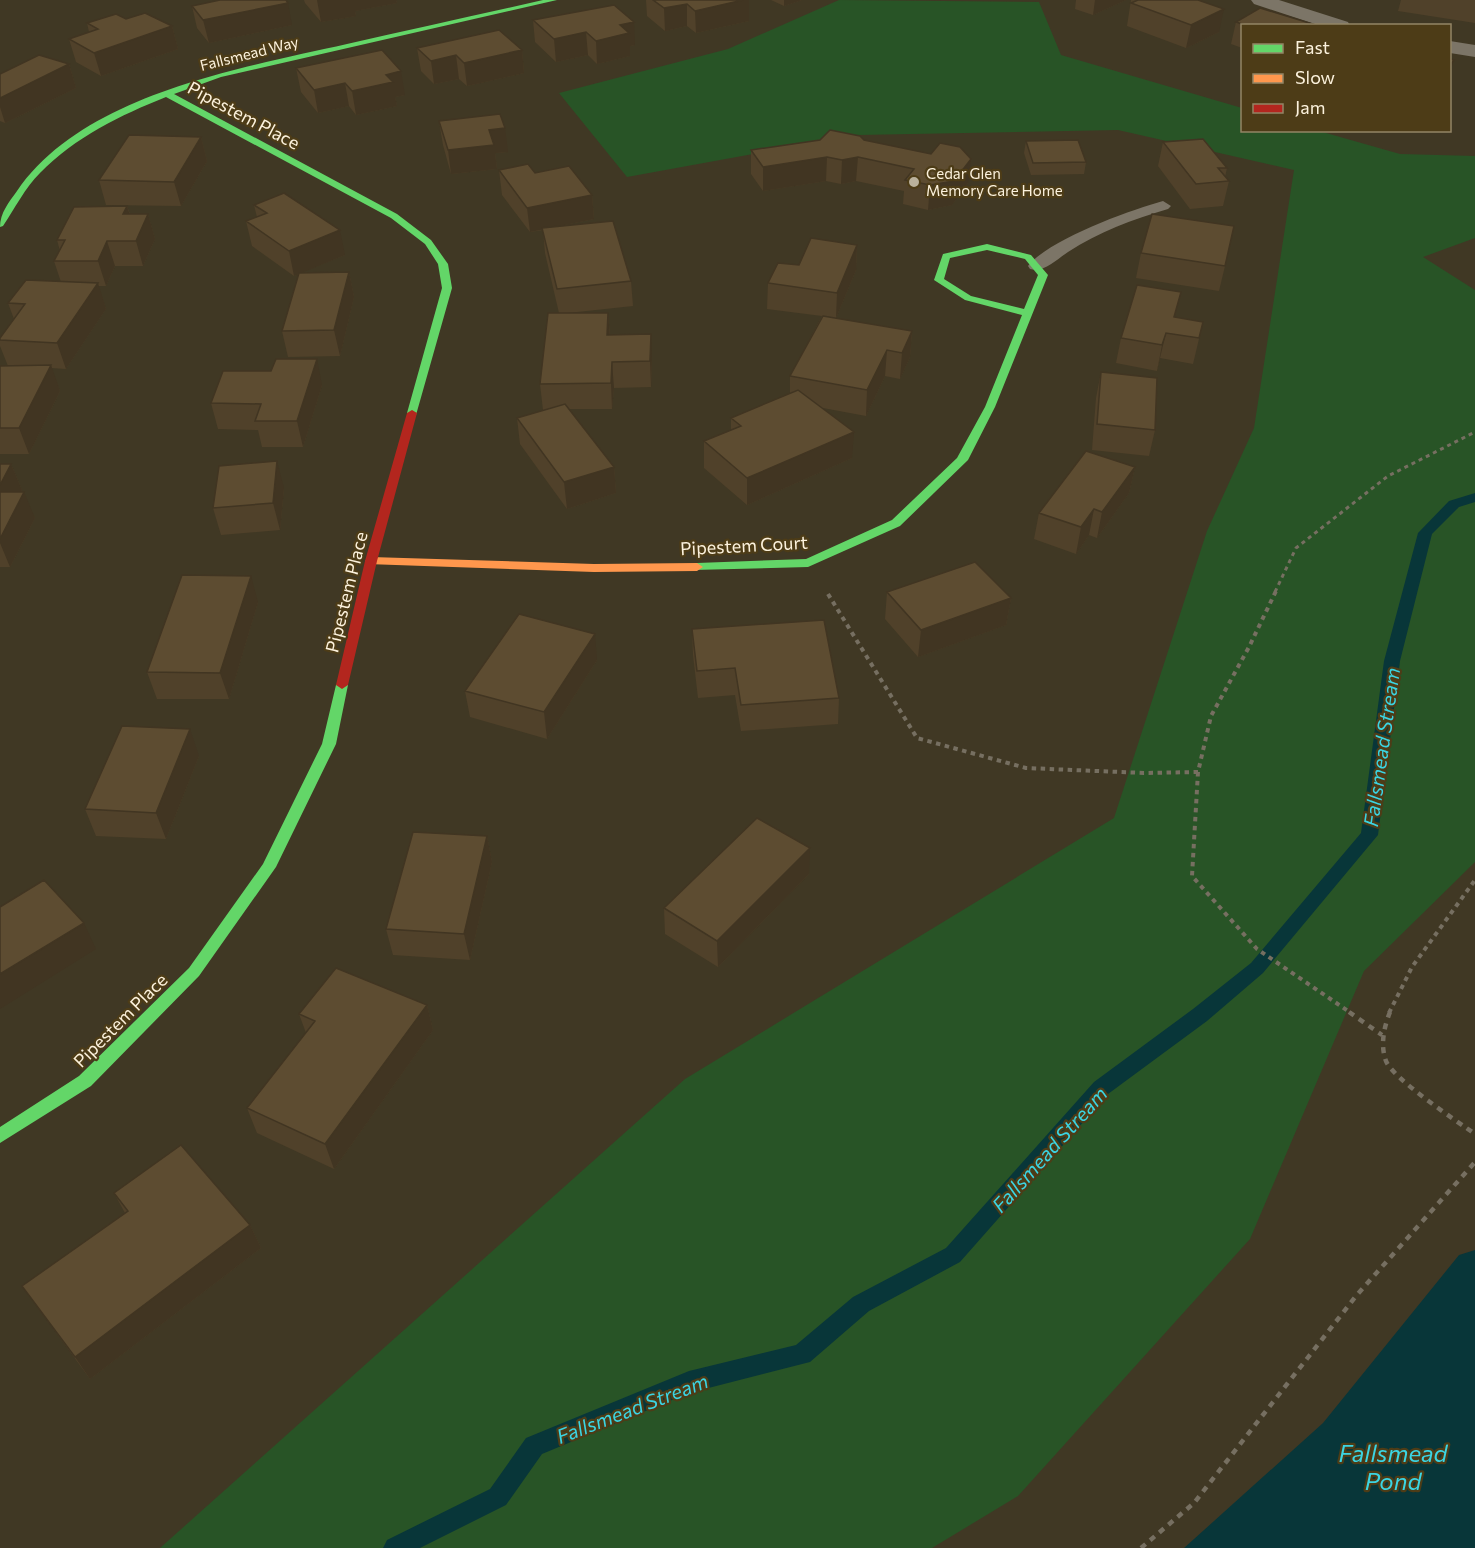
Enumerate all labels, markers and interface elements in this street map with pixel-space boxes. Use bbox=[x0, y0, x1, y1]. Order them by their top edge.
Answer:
legend bbox=[1241, 24, 1451, 132]
street label: Fallsmead Way bbox=[198, 32, 300, 74]
text: Fast bbox=[1295, 36, 1330, 58]
text: Slow bbox=[1295, 66, 1335, 88]
street label: Pipestem Place bbox=[184, 76, 304, 154]
text: Jam bbox=[1295, 96, 1325, 118]
place label: Cedar Glen Memory Care Home bbox=[926, 164, 1063, 199]
marker: Cedar Glen Memory Care Home bbox=[907, 175, 921, 189]
street label: Pipestem Place bbox=[320, 529, 372, 655]
street label: Pipestem Court bbox=[680, 531, 808, 559]
water label: Fallsmead Stream bbox=[1358, 666, 1404, 828]
street label: Pipestem Place bbox=[68, 968, 172, 1072]
water label: Fallsmead Stream bbox=[986, 1081, 1112, 1217]
water label: Fallsmead Stream bbox=[553, 1368, 711, 1448]
water label: Fallsmead Pond bbox=[1339, 1438, 1449, 1495]

